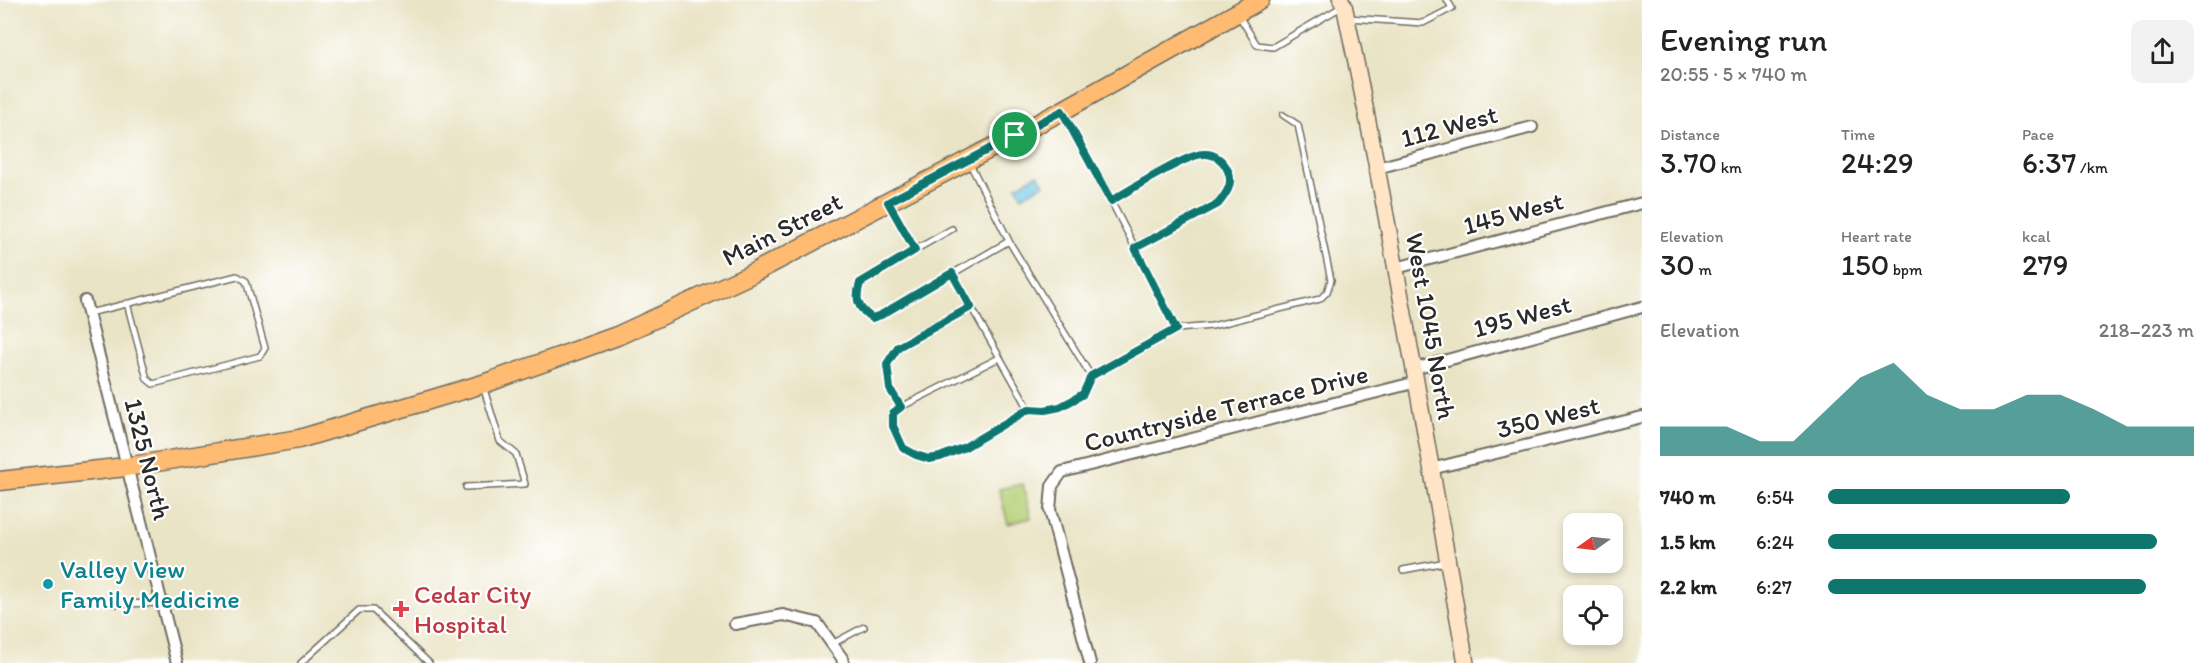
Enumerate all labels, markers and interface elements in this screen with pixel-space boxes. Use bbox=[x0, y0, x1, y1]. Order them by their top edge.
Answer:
text: Evening run bbox=[1660, 20, 1827, 59]
button: share bbox=[2131, 20, 2194, 83]
text: 20:55 · 5 × 740 m bbox=[1660, 62, 1807, 86]
street label: 112 West bbox=[1397, 98, 1501, 154]
pin bbox=[989, 109, 1040, 160]
icon: arrive bbox=[998, 118, 1031, 151]
text: Distance bbox=[1660, 125, 1720, 144]
text: Time bbox=[1841, 125, 1875, 144]
text: Pace bbox=[2022, 125, 2054, 144]
text: 3.70 bbox=[1660, 144, 1717, 181]
text: 24:29 bbox=[1841, 144, 1914, 181]
text: 6:37 bbox=[2022, 144, 2076, 181]
text: km bbox=[1717, 158, 1742, 177]
text: /km bbox=[2076, 158, 2108, 177]
street label: 145 West bbox=[1459, 184, 1567, 242]
street label: Main Street bbox=[717, 185, 848, 273]
text: Elevation bbox=[1660, 227, 1724, 246]
text: Heart rate bbox=[1841, 227, 1912, 246]
text: kcal bbox=[2022, 227, 2050, 246]
street label: West 1045 North bbox=[1399, 230, 1463, 422]
text: 30 bbox=[1660, 246, 1695, 283]
text: 150 bbox=[1841, 246, 1889, 283]
text: 279 bbox=[2022, 246, 2068, 283]
text: m bbox=[1695, 260, 1712, 279]
text: bpm bbox=[1889, 260, 1922, 279]
street label: 195 West bbox=[1469, 288, 1575, 344]
text: Elevation bbox=[1660, 318, 1739, 342]
text: 218–223 m bbox=[2099, 318, 2194, 342]
street label: Countryside Terrace Drive bbox=[1081, 357, 1371, 459]
street label: 350 West bbox=[1493, 389, 1603, 445]
street label: 1325 North bbox=[117, 395, 179, 523]
text: 740 m bbox=[1660, 485, 1716, 509]
text: 6:54 bbox=[1756, 485, 1794, 509]
north arrow bbox=[1563, 513, 1623, 573]
map controls bbox=[1563, 513, 1623, 645]
text: 1.5 km bbox=[1660, 530, 1716, 554]
text: 6:24 bbox=[1756, 530, 1794, 554]
place label: Valley View Family Medicine bbox=[60, 553, 240, 615]
text: 2.2 km bbox=[1660, 575, 1717, 599]
text: 6:27 bbox=[1756, 575, 1792, 599]
marker: Valley View Family Medicine bbox=[41, 577, 55, 591]
place label: Cedar City Hospital bbox=[414, 578, 531, 640]
button: locate bbox=[1563, 585, 1623, 645]
marker: Cedar City Hospital bbox=[392, 600, 410, 618]

